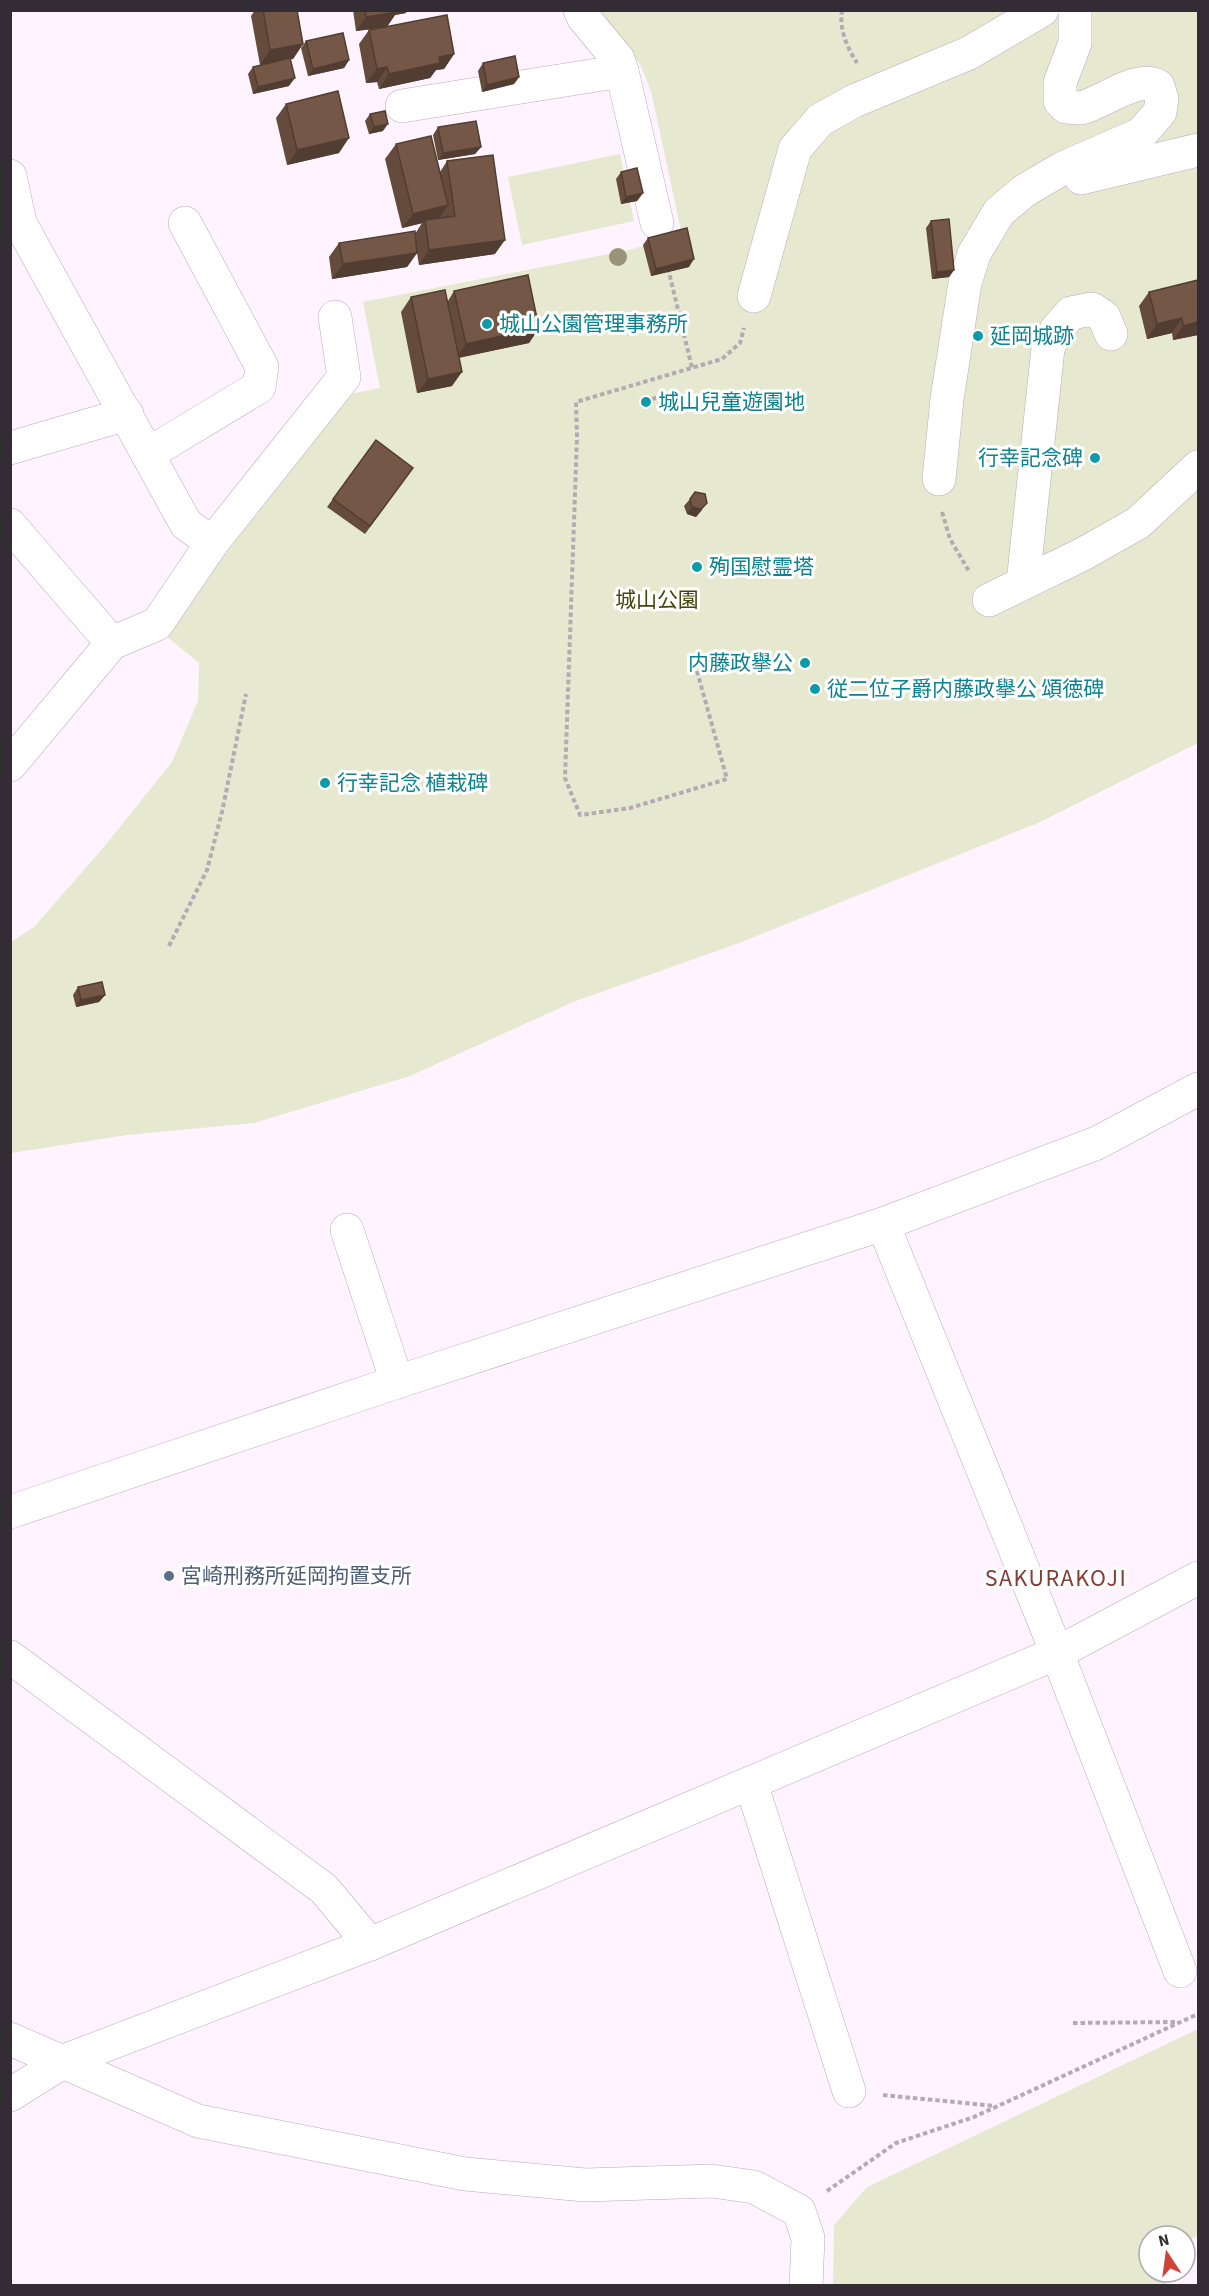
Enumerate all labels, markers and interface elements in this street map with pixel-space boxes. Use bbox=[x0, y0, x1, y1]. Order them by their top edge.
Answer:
place label: 城山公園管理事務所 bbox=[499, 309, 688, 339]
marker: 城山公園管理事務所 bbox=[480, 317, 494, 331]
place label: 延岡城跡 bbox=[990, 321, 1074, 351]
marker: 延岡城跡 bbox=[971, 329, 985, 343]
place label: 城山兒童遊園地 bbox=[658, 387, 805, 417]
marker: 城山兒童遊園地 bbox=[639, 395, 653, 409]
place label: 行幸記念碑 bbox=[978, 443, 1083, 473]
marker: 行幸記念碑 bbox=[1088, 451, 1102, 465]
place label: 殉国慰霊塔 bbox=[709, 552, 814, 582]
marker: 殉国慰霊塔 bbox=[690, 560, 704, 574]
park label: 城山公園 bbox=[615, 585, 699, 615]
place label: 内藤政擧公 bbox=[688, 648, 793, 678]
marker: 内藤政擧公 bbox=[798, 656, 812, 670]
place label: 従二位子爵内藤政擧公 頌徳碑 bbox=[827, 674, 1104, 704]
marker: 従二位子爵内藤政擧公 頌徳碑 bbox=[808, 682, 822, 696]
place label: 行幸記念 植栽碑 bbox=[337, 768, 488, 798]
marker: 行幸記念 植栽碑 bbox=[318, 776, 332, 790]
place label: 宮崎刑務所延岡拘置支所 bbox=[181, 1561, 412, 1591]
district label: SAKURAKOJI bbox=[985, 1561, 1127, 1596]
marker: 宮崎刑務所延岡拘置支所 bbox=[162, 1569, 176, 1583]
north arrow bbox=[1137, 2224, 1197, 2284]
text: N bbox=[1156, 2228, 1172, 2252]

